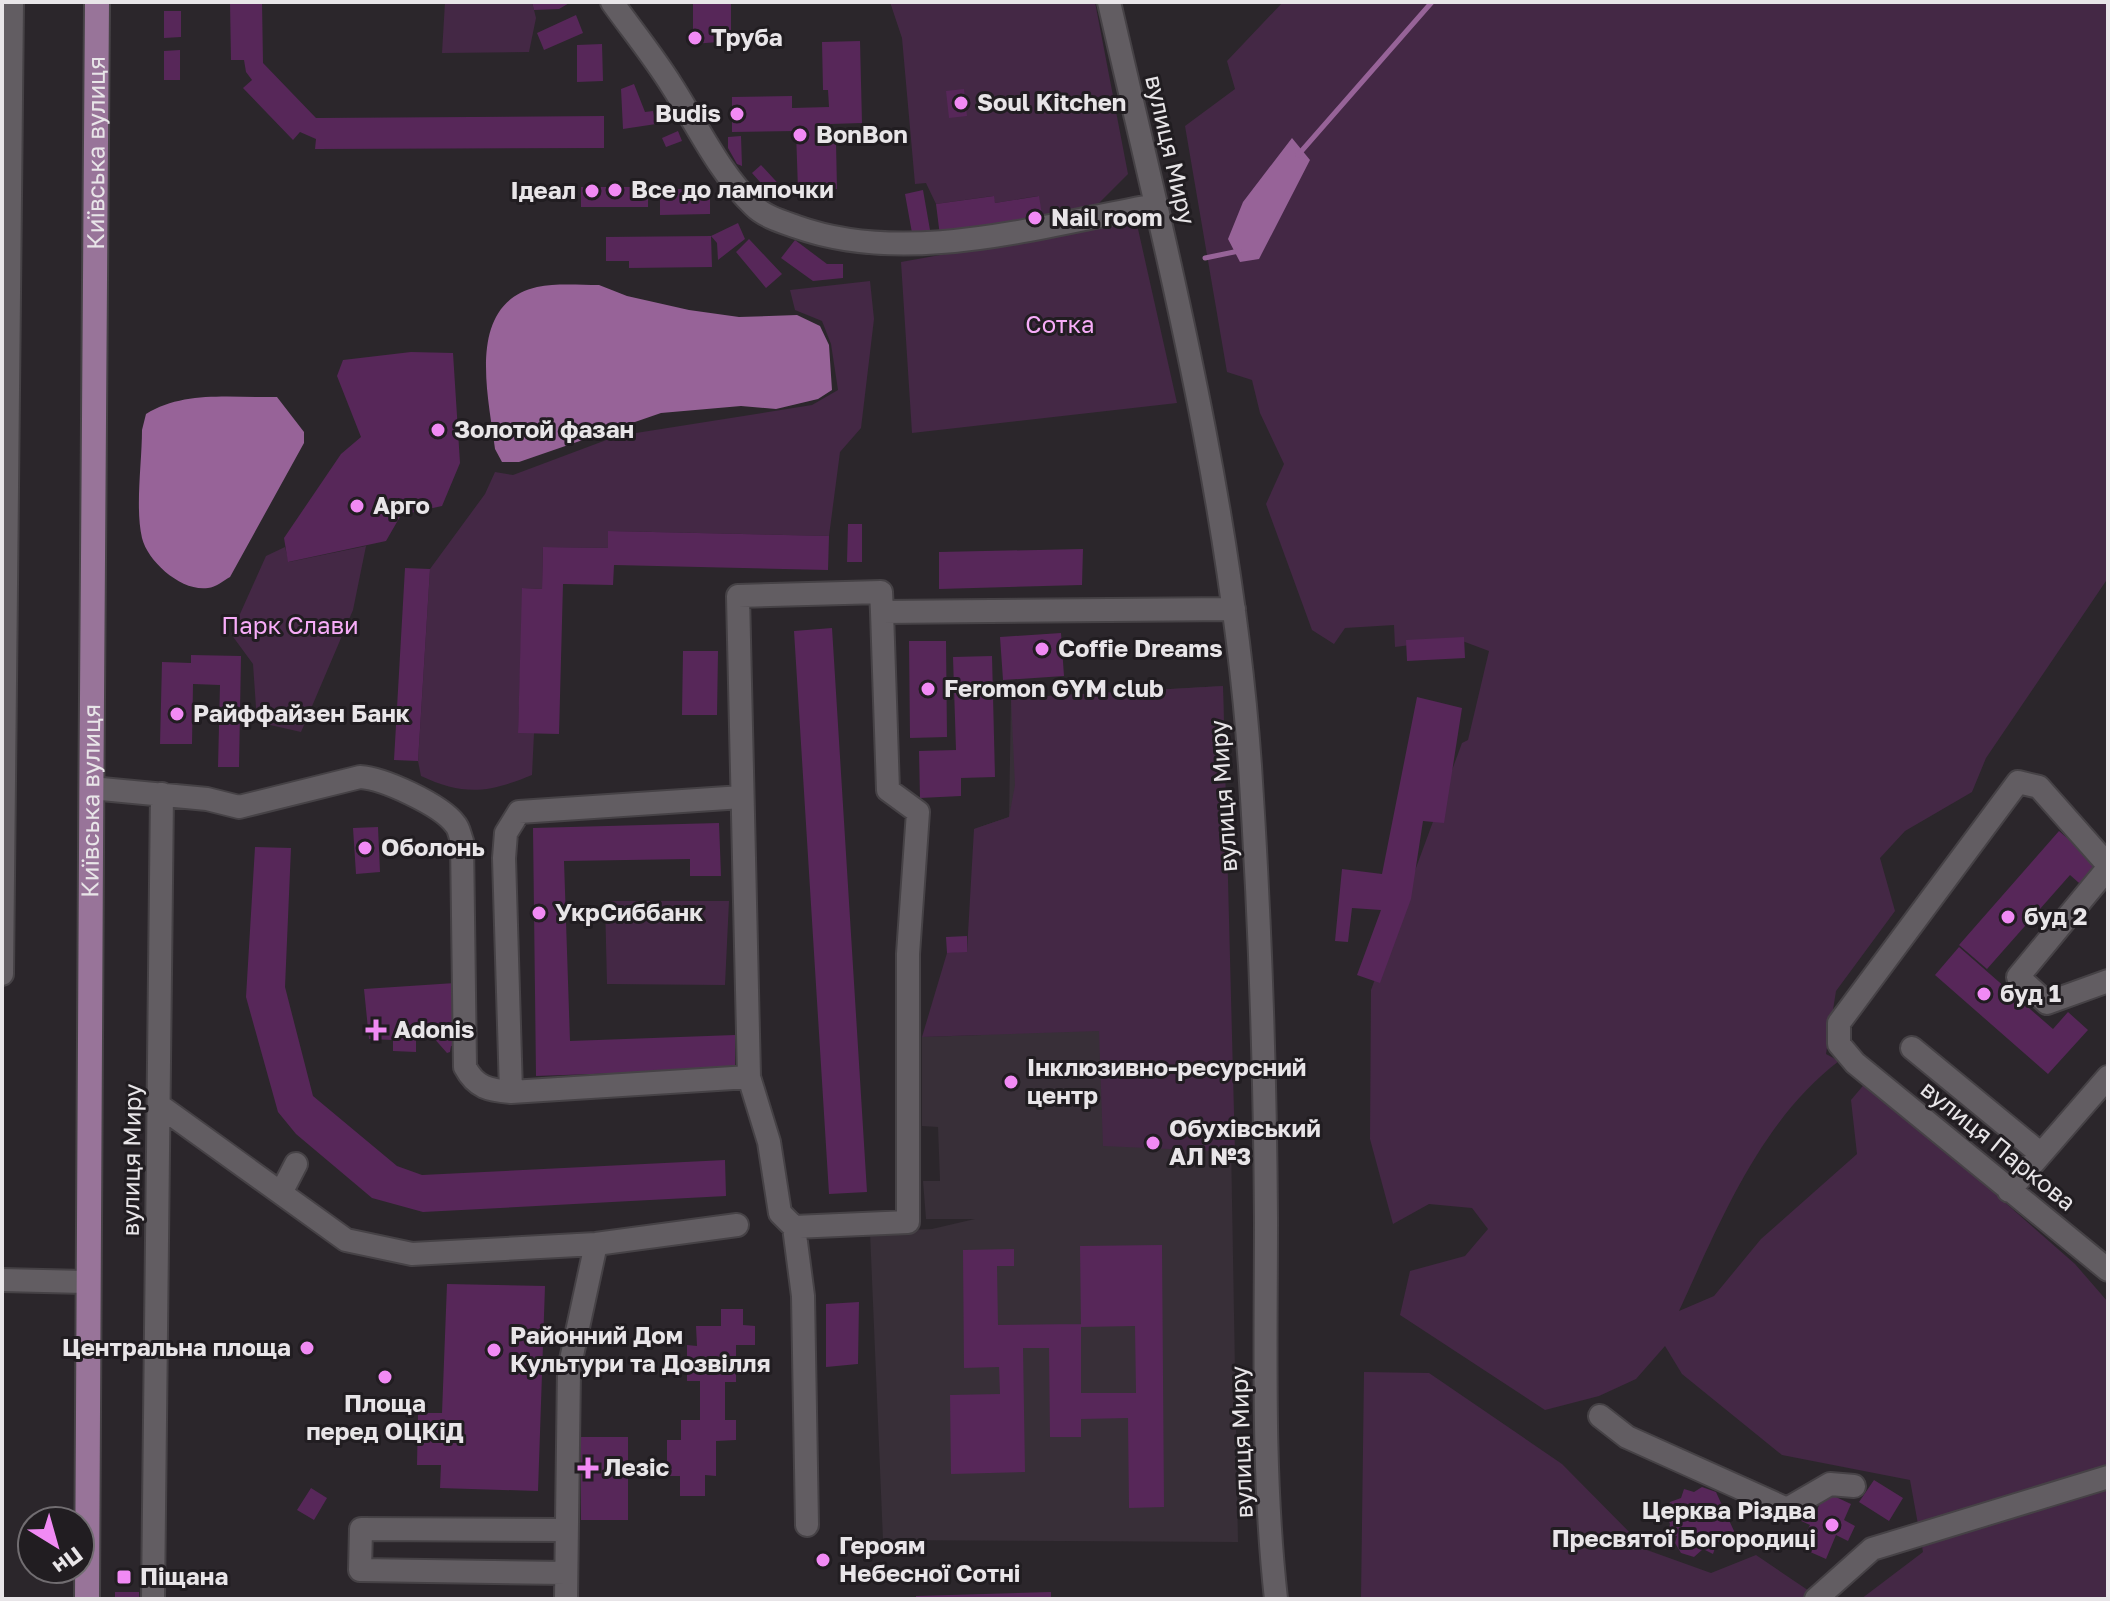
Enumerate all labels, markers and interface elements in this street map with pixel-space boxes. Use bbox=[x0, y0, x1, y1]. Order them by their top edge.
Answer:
place label: Труба bbox=[711, 22, 783, 51]
marker: Труба bbox=[686, 29, 704, 47]
street label: Київська вулиця bbox=[80, 56, 110, 250]
street label: вулиця Миру bbox=[1140, 72, 1203, 227]
place label: Soul Kitchen bbox=[977, 87, 1126, 116]
marker: Soul Kitchen bbox=[952, 94, 970, 112]
place label: Budis bbox=[655, 98, 721, 127]
marker: Budis bbox=[728, 105, 746, 123]
place label: BonBon bbox=[816, 119, 908, 148]
marker: BonBon bbox=[791, 126, 809, 144]
place label: Все до лампочки bbox=[631, 174, 834, 203]
place label: Ідеал bbox=[511, 175, 576, 204]
marker: Все до лампочки bbox=[606, 181, 624, 199]
marker: Ідеал bbox=[583, 182, 601, 200]
place label: Nail room bbox=[1051, 202, 1163, 231]
marker: Nail room bbox=[1026, 209, 1044, 227]
park label: Сотка bbox=[1025, 309, 1095, 338]
place label: Золотой фазан bbox=[454, 414, 634, 443]
marker: Золотой фазан bbox=[429, 421, 447, 439]
place label: Арго bbox=[373, 490, 430, 519]
marker: Арго bbox=[348, 497, 366, 515]
park label: Парк Слави bbox=[221, 610, 359, 639]
place label: Coffie Dreams bbox=[1058, 633, 1223, 662]
marker: Coffie Dreams bbox=[1033, 640, 1051, 658]
place label: Feromon GYM club bbox=[944, 673, 1164, 702]
marker: Feromon GYM club bbox=[919, 680, 937, 698]
place label: Райффайзен Банк bbox=[193, 698, 410, 727]
street label: Київська вулиця bbox=[74, 704, 105, 898]
marker: Райффайзен Банк bbox=[168, 705, 186, 723]
street label: вулиця Миру bbox=[1203, 719, 1242, 873]
place label: Оболонь bbox=[381, 832, 485, 861]
marker: Оболонь bbox=[356, 839, 374, 857]
place label: УкрСиббанк bbox=[555, 897, 703, 926]
place label: буд 2 bbox=[2024, 901, 2088, 930]
marker: УкрСиббанк bbox=[530, 904, 548, 922]
marker: буд 2 bbox=[1999, 908, 2017, 926]
place label: буд 1 bbox=[2000, 978, 2061, 1007]
marker: буд 1 bbox=[1975, 985, 1993, 1003]
place label: Adonis bbox=[394, 1014, 475, 1043]
marker: Adonis bbox=[365, 1019, 387, 1041]
place label: Інклюзивно-ресурсний центр bbox=[1027, 1052, 1306, 1109]
marker: Інклюзивно-ресурсний центр bbox=[1002, 1073, 1020, 1091]
street label: вулиця Паркова bbox=[1916, 1074, 2082, 1216]
street label: вулиця Миру bbox=[115, 1083, 146, 1236]
place label: Обухівський АЛ №3 bbox=[1169, 1113, 1321, 1170]
marker: Обухівський АЛ №3 bbox=[1144, 1134, 1162, 1152]
place label: Районний Дом Культури та Дозвілля bbox=[510, 1320, 771, 1377]
place label: Центральна площа bbox=[62, 1332, 291, 1361]
marker: Центральна площа bbox=[298, 1339, 316, 1357]
marker: Районний Дом Культури та Дозвілля bbox=[485, 1341, 503, 1359]
street label: вулиця Миру bbox=[1223, 1365, 1258, 1519]
marker: Площа перед ОЦКіД bbox=[376, 1368, 394, 1386]
place label: Площа перед ОЦКіД bbox=[306, 1388, 464, 1445]
place label: Лезіс bbox=[604, 1452, 670, 1481]
marker: Лезіс bbox=[579, 1459, 597, 1477]
place label: Церква Різдва Пресвятої Богородиці bbox=[1552, 1495, 1816, 1552]
north arrow bbox=[16, 1505, 96, 1585]
marker: Церква Різдва Пресвятої Богородиці bbox=[1823, 1516, 1841, 1534]
place label: Героям Небесної Сотні bbox=[839, 1530, 1020, 1587]
text: Пн bbox=[48, 1542, 88, 1581]
marker: Героям Небесної Сотні bbox=[814, 1551, 832, 1569]
place label: Піщана bbox=[140, 1561, 228, 1590]
marker: Піщана bbox=[115, 1568, 133, 1586]

